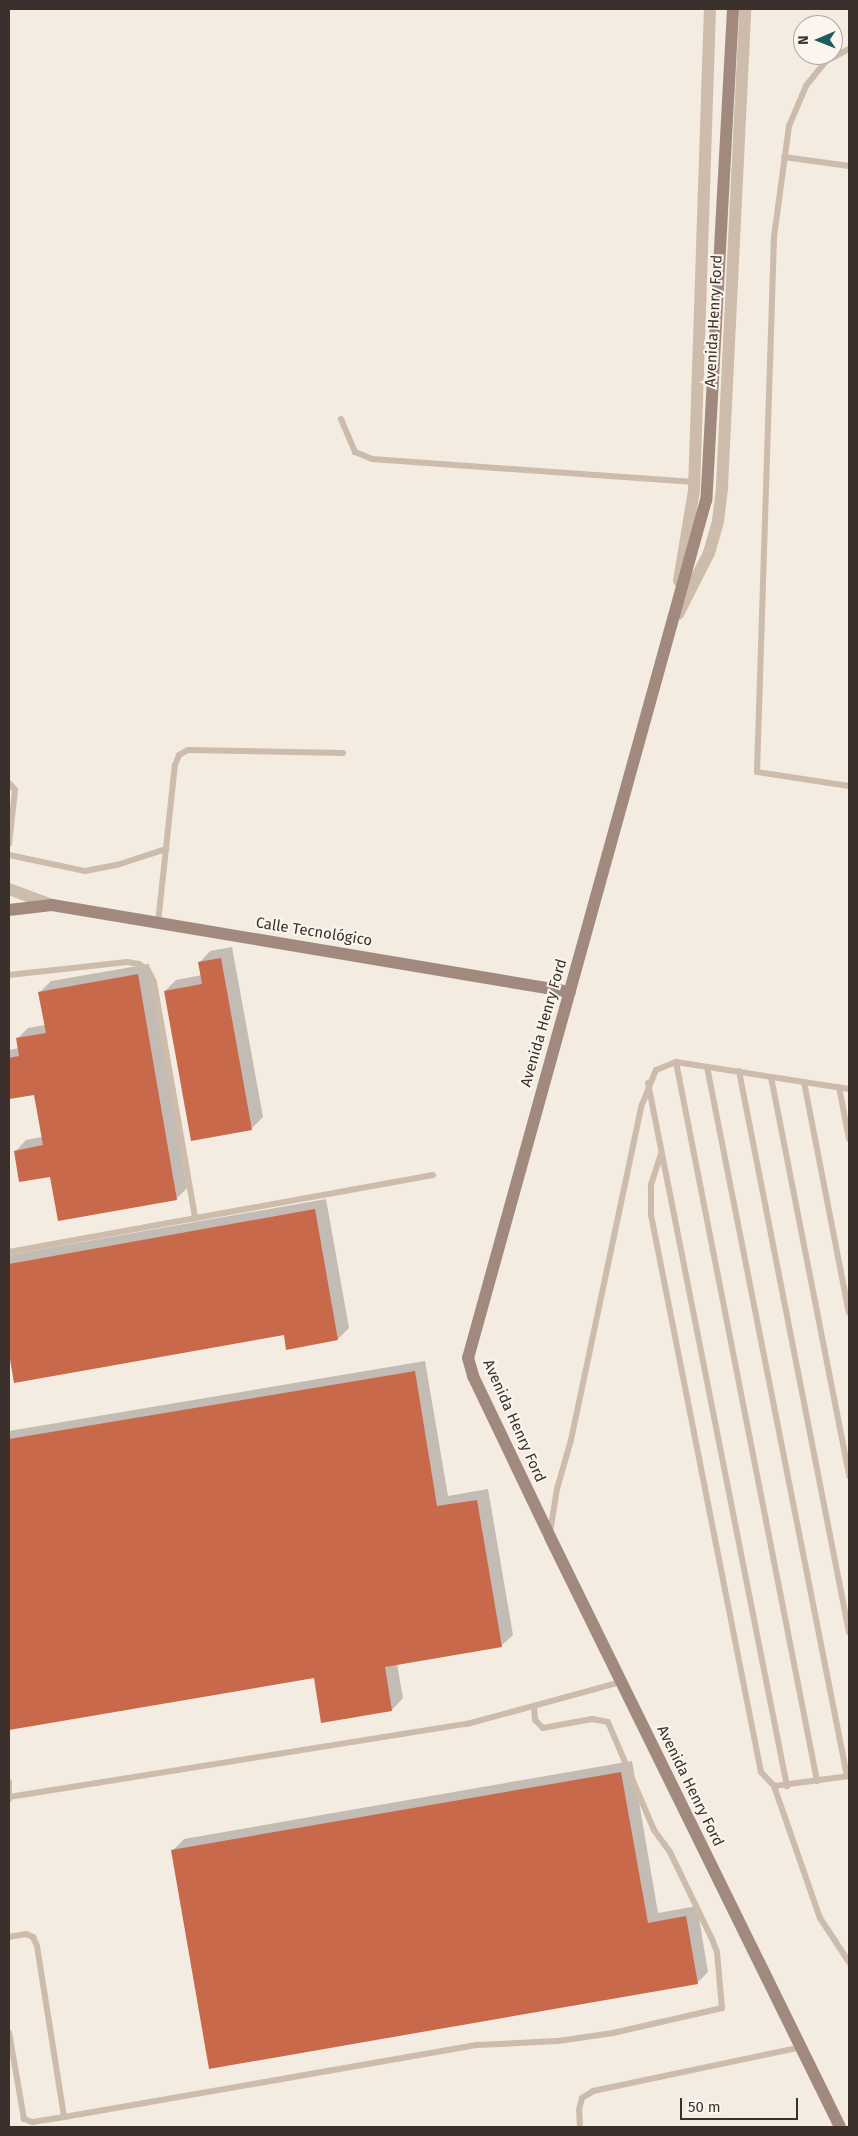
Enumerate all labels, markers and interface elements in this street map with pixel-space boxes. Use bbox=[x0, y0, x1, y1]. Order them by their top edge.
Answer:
north arrow bbox=[793, 15, 843, 65]
text: N bbox=[795, 35, 812, 45]
street label: Avenida Henry Ford bbox=[702, 254, 726, 388]
street label: Calle Tecnológico bbox=[254, 914, 374, 950]
street label: Avenida Henry Ford bbox=[517, 957, 571, 1089]
street label: Avenida Henry Ford bbox=[479, 1357, 549, 1485]
street label: Avenida Henry Ford bbox=[653, 1723, 727, 1849]
scale bar bbox=[683, 2088, 800, 2120]
text: 50 m bbox=[688, 2098, 721, 2116]

